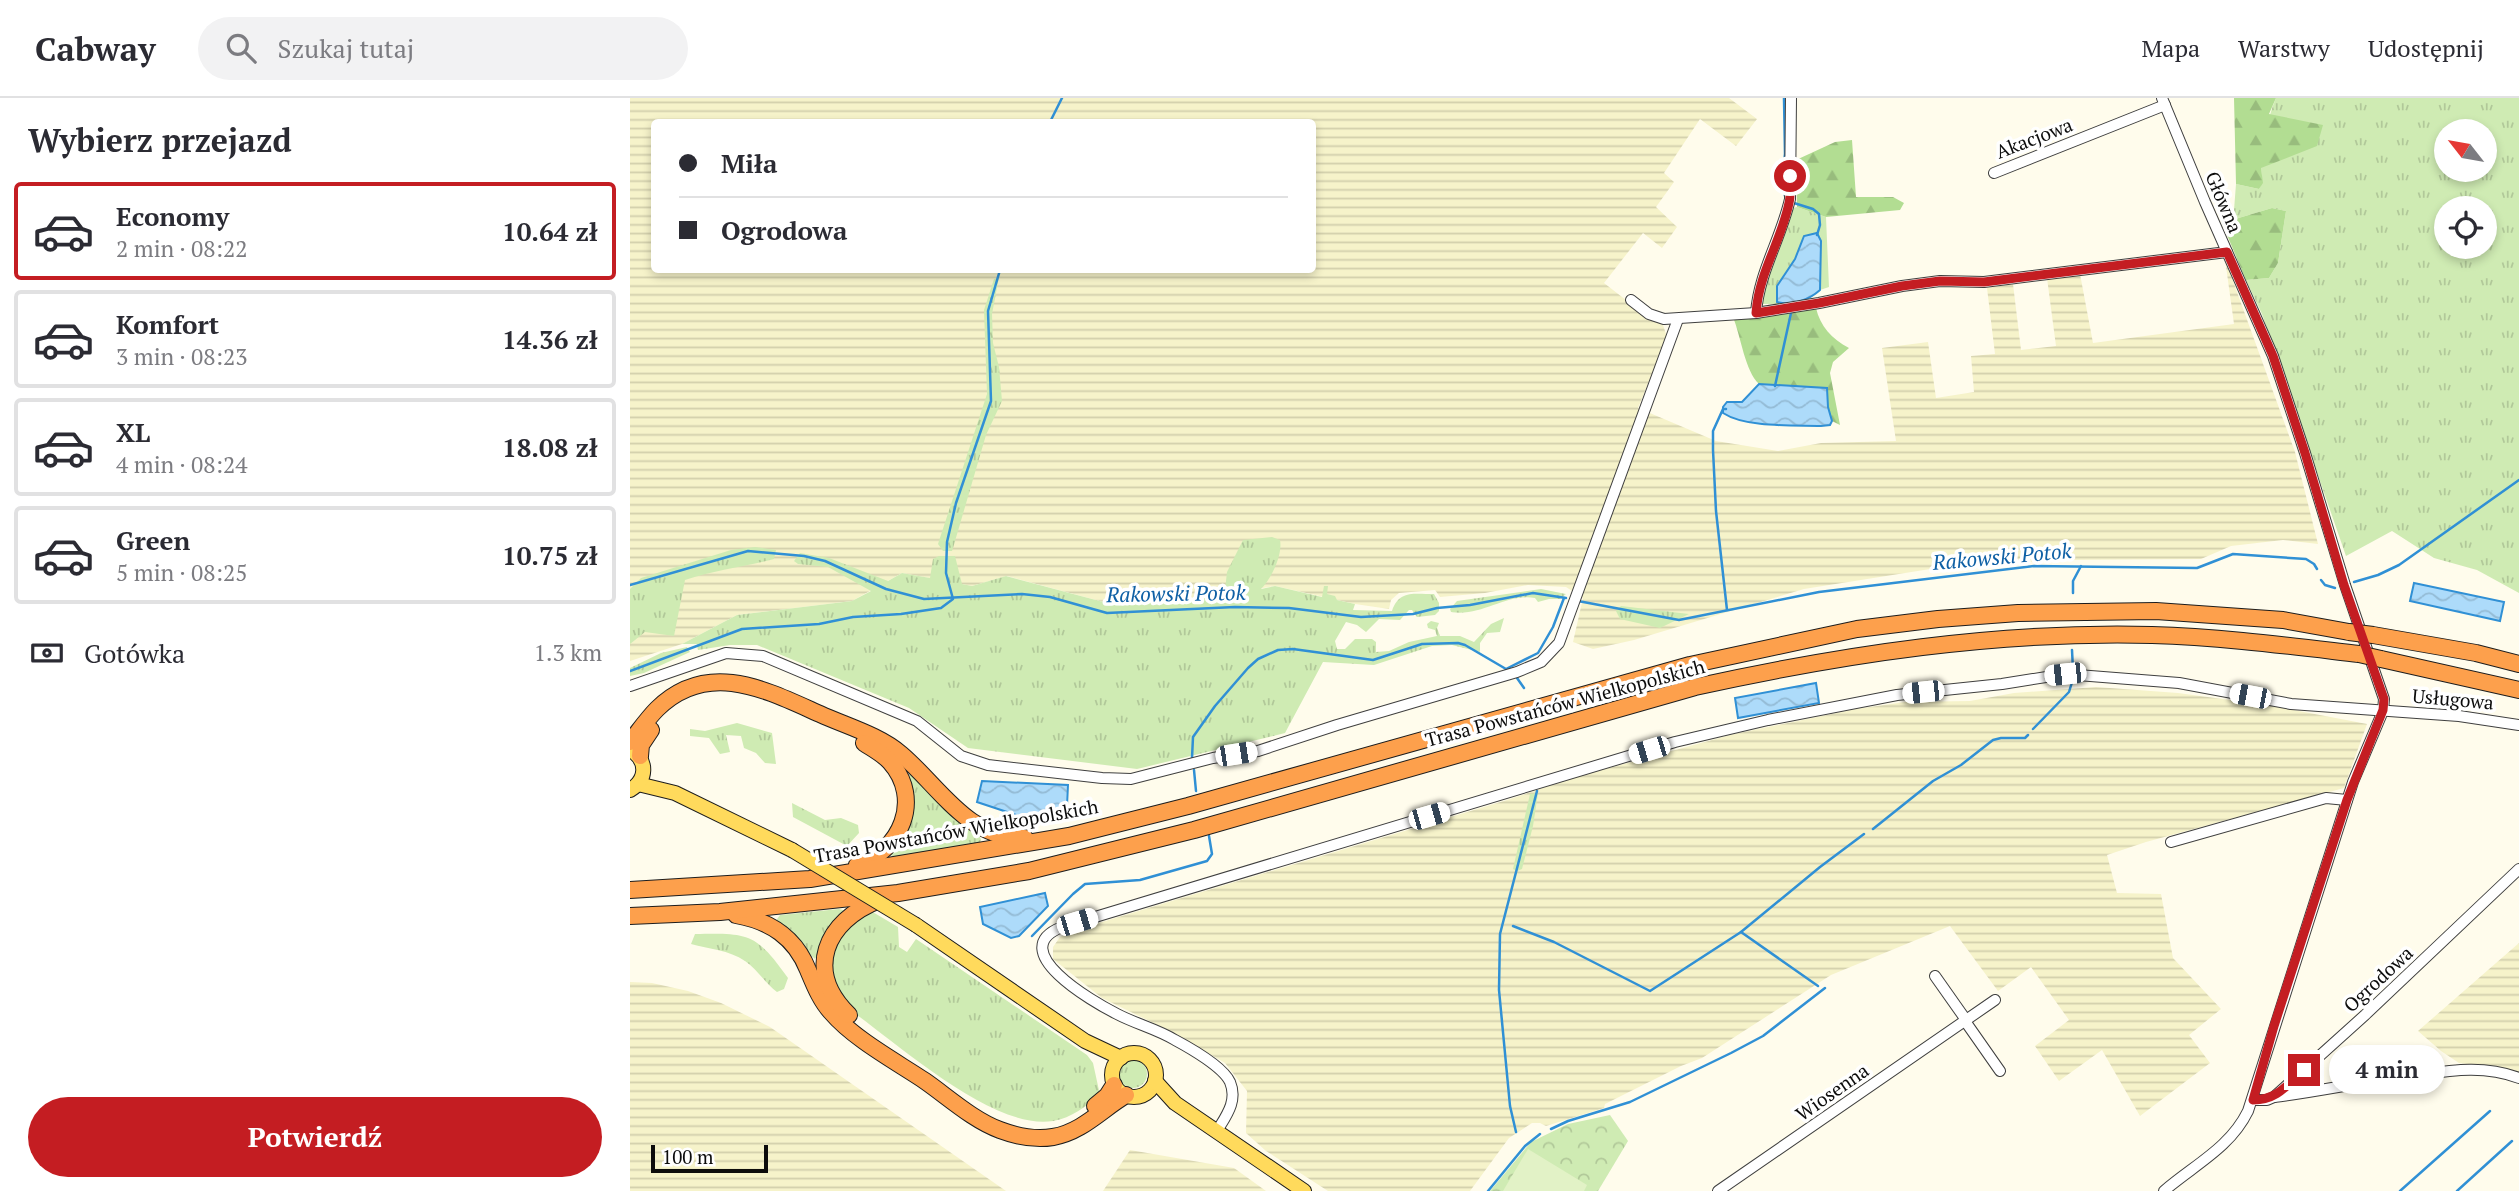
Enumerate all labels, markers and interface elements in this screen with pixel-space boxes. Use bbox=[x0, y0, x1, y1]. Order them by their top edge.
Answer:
search box bbox=[198, 17, 688, 80]
text: Cabway bbox=[35, 27, 156, 70]
icon: search bbox=[222, 29, 260, 67]
text: Szukaj tutaj bbox=[278, 31, 414, 65]
text: Mapa bbox=[2141, 32, 2200, 64]
text: Warstwy bbox=[2238, 32, 2330, 64]
text: Udostępnij bbox=[2368, 32, 2484, 64]
street label: Akacjowa bbox=[1992, 111, 2076, 164]
text: Wybierz przejazd bbox=[28, 119, 292, 161]
north arrow bbox=[2434, 119, 2497, 182]
map controls bbox=[2434, 119, 2497, 259]
text: Miła bbox=[721, 146, 777, 180]
route start bbox=[1774, 160, 1806, 192]
street label: Główna bbox=[2200, 167, 2249, 237]
button: locate bbox=[2434, 196, 2497, 259]
text: Economy bbox=[116, 199, 229, 233]
icon: car bbox=[32, 200, 95, 263]
text: Ogrodowa bbox=[721, 213, 848, 247]
text: 10.64 zł bbox=[502, 214, 598, 248]
text: 2 min · 08:22 bbox=[116, 233, 248, 264]
text: Komfort bbox=[116, 307, 219, 341]
icon: car bbox=[32, 308, 95, 371]
text: 14.36 zł bbox=[502, 322, 598, 356]
text: 3 min · 08:23 bbox=[116, 341, 248, 372]
text: XL bbox=[116, 415, 150, 449]
icon: car bbox=[32, 416, 95, 479]
text: 18.08 zł bbox=[502, 430, 598, 464]
text: 4 min · 08:24 bbox=[116, 449, 248, 480]
text: Green bbox=[116, 523, 190, 557]
icon: car bbox=[32, 524, 95, 587]
water label: Rakowski Potok bbox=[1930, 536, 2074, 576]
text: 10.75 zł bbox=[502, 538, 598, 572]
text: 5 min · 08:25 bbox=[116, 557, 248, 588]
water label: Rakowski Potok bbox=[1105, 578, 1247, 608]
icon: cash bbox=[28, 634, 66, 672]
text: Gotówka bbox=[84, 636, 185, 670]
text: 1.3 km bbox=[534, 637, 602, 668]
street label: Trasa Powstańców Wielkopolskich bbox=[1422, 653, 1707, 752]
car bbox=[2044, 661, 2087, 687]
car bbox=[1902, 679, 1945, 705]
car bbox=[2228, 682, 2273, 710]
street label: Usługowa bbox=[2411, 682, 2495, 715]
car bbox=[1626, 734, 1673, 766]
car bbox=[1214, 740, 1259, 768]
street label: Trasa Powstańców Wielkopolskich bbox=[812, 793, 1100, 868]
car bbox=[1406, 800, 1453, 832]
car bbox=[1054, 906, 1101, 938]
street label: Ogrodowa bbox=[2338, 940, 2418, 1017]
callout: 4 min bbox=[2328, 1046, 2444, 1094]
route end bbox=[2288, 1054, 2320, 1086]
text: 4 min bbox=[2356, 1054, 2418, 1085]
street label: Wiosenna bbox=[1790, 1057, 1874, 1126]
button: Potwierdź bbox=[28, 1097, 602, 1177]
scale bar bbox=[651, 1142, 768, 1174]
text: 100 m bbox=[662, 1144, 713, 1169]

